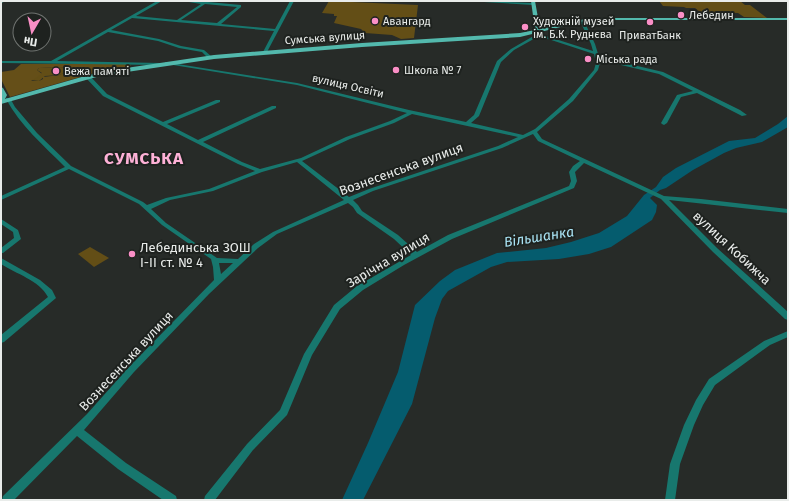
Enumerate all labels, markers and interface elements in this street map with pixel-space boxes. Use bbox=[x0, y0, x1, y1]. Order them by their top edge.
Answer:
place label: Лебедин bbox=[689, 9, 734, 22]
marker: Лебедин bbox=[676, 10, 686, 20]
north arrow bbox=[12, 12, 52, 52]
place label: Авангард bbox=[383, 15, 431, 28]
place label: Художній музей ім. Б.К. Руднєва bbox=[533, 15, 614, 41]
marker: Авангард bbox=[370, 16, 380, 26]
marker: ПриватБанк bbox=[645, 17, 655, 27]
marker: Художній музей ім. Б.К. Руднєва bbox=[520, 22, 530, 32]
street label: Сумська вулиця bbox=[284, 29, 366, 47]
place label: ПриватБанк bbox=[619, 29, 681, 42]
text: Пн bbox=[23, 34, 38, 49]
place label: Міська рада bbox=[596, 53, 658, 66]
marker: Міська рада bbox=[583, 54, 593, 64]
place label: Школа № 7 bbox=[404, 64, 462, 77]
place label: Вежа пам'яті bbox=[64, 65, 129, 78]
marker: Школа № 7 bbox=[391, 65, 401, 75]
marker: Вежа пам'яті bbox=[51, 66, 61, 76]
street label: вулиця Освіти bbox=[311, 71, 385, 101]
street label: Вознесенська вулиця bbox=[337, 140, 465, 198]
district label: СУМСЬКА bbox=[104, 148, 184, 169]
street label: вулиця Кобижча bbox=[690, 208, 774, 288]
water label: Вільшанка bbox=[503, 223, 575, 251]
street label: Зарічна вулиця bbox=[344, 229, 432, 291]
place label: Лебединська ЗОШ І-ІІ ст. № 4 bbox=[140, 240, 251, 270]
marker: Лебединська ЗОШ І-ІІ ст. № 4 bbox=[127, 249, 137, 259]
street label: Вознесенська вулиця bbox=[76, 308, 176, 414]

